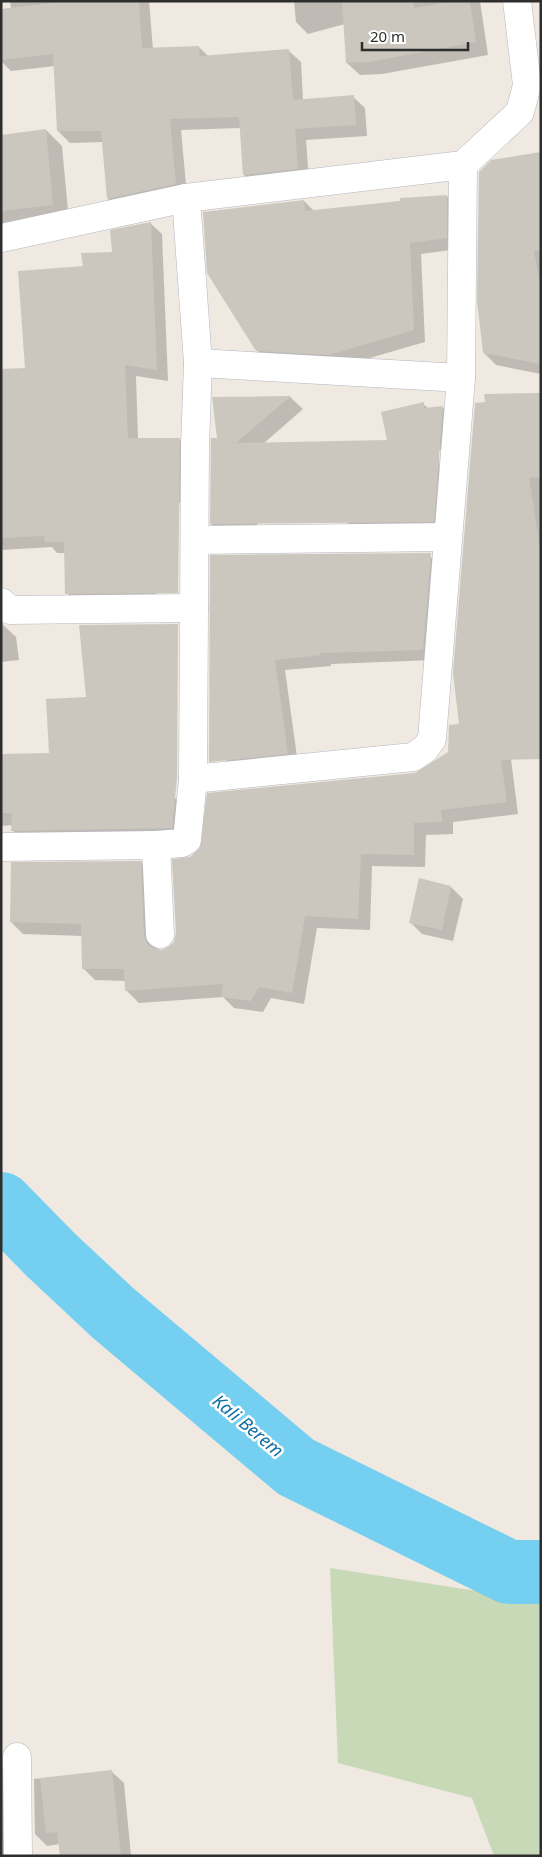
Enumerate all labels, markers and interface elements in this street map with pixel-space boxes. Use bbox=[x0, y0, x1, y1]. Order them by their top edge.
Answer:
scale bar bbox=[362, 20, 468, 52]
text: 20 m bbox=[370, 26, 405, 46]
water label: Kali Berem bbox=[208, 1389, 289, 1462]

